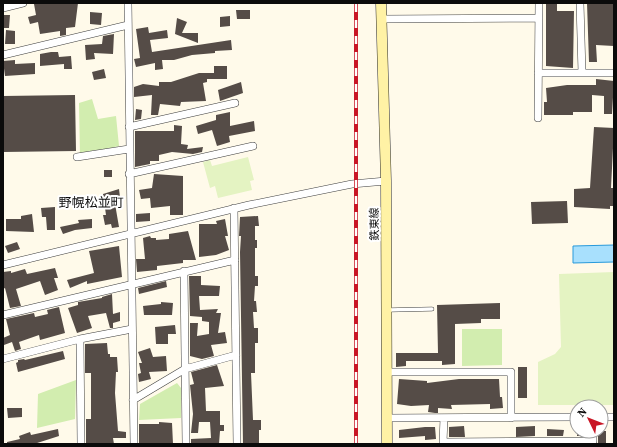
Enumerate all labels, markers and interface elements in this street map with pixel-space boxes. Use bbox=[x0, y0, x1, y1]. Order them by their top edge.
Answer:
district label: 野幌松並町 bbox=[58, 194, 124, 211]
street label: 鉄東線 bbox=[367, 208, 382, 241]
north arrow bbox=[569, 399, 609, 439]
text: N bbox=[574, 404, 590, 421]

